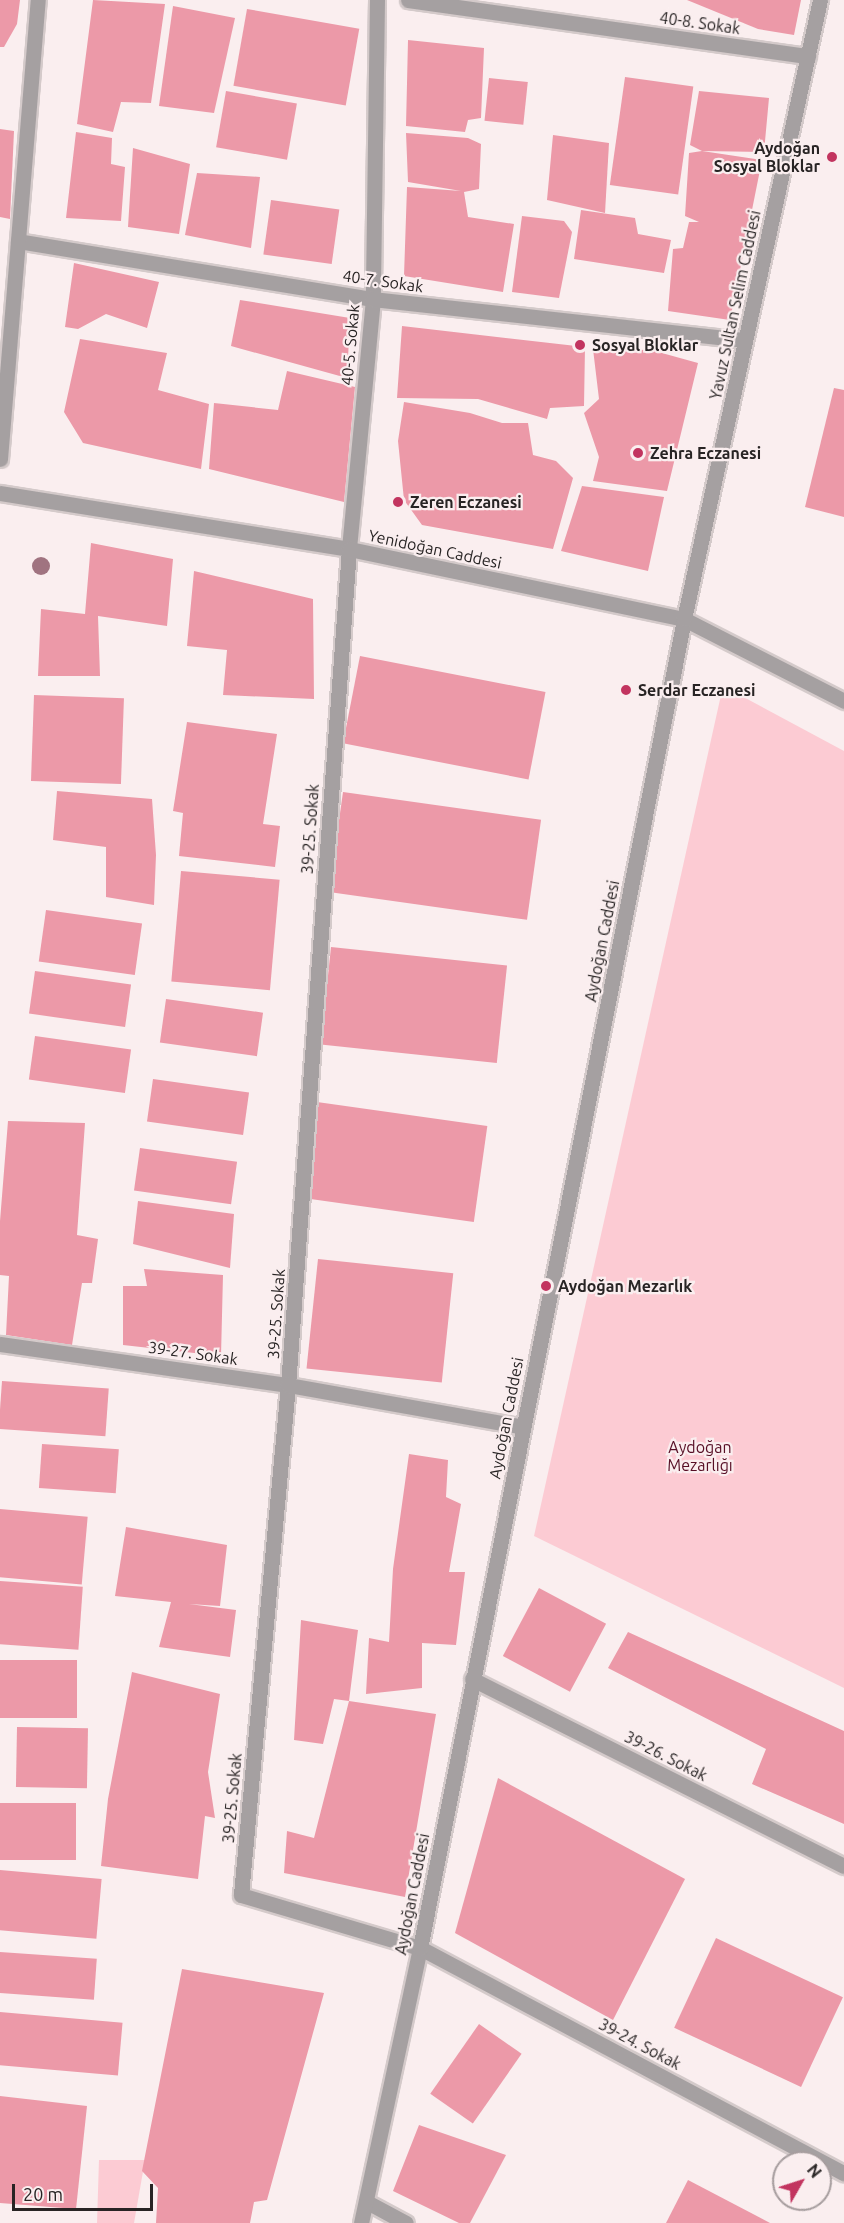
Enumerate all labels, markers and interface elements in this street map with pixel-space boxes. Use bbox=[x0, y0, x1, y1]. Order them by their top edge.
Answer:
street label: 40-8. Sokak bbox=[658, 8, 742, 38]
place label: Aydoğan Sosyal Bloklar bbox=[714, 138, 820, 176]
marker: Aydoğan Sosyal Bloklar bbox=[825, 150, 839, 164]
street label: Yavuz Sultan Selim Caddesi bbox=[706, 209, 764, 401]
street label: 40-7. Sokak bbox=[341, 266, 425, 296]
street label: 40-5. Sokak bbox=[337, 304, 363, 386]
place label: Sosyal Bloklar bbox=[592, 335, 698, 355]
marker: Sosyal Bloklar bbox=[573, 338, 587, 352]
place label: Zehra Eczanesi bbox=[650, 443, 761, 463]
marker: Zehra Eczanesi bbox=[631, 446, 645, 460]
place label: Zeren Eczanesi bbox=[410, 492, 522, 512]
marker: Zeren Eczanesi bbox=[391, 495, 405, 509]
street label: Yenidoğan Caddesi bbox=[367, 525, 503, 573]
place label: Serdar Eczanesi bbox=[638, 680, 756, 700]
marker: Serdar Eczanesi bbox=[619, 683, 633, 697]
street label: 39-25. Sokak bbox=[297, 783, 323, 875]
street label: Aydoğan Caddesi bbox=[581, 879, 623, 1003]
street label: 39-25. Sokak bbox=[263, 1268, 289, 1360]
place label: Aydoğan Mezarlık bbox=[558, 1276, 692, 1296]
marker: Aydoğan Mezarlık bbox=[539, 1279, 553, 1293]
street label: 39-27. Sokak bbox=[147, 1337, 239, 1369]
street label: Aydoğan Caddesi bbox=[485, 1356, 527, 1480]
park label: Aydoğan Mezarlığı bbox=[667, 1437, 733, 1475]
street label: 39-26. Sokak bbox=[621, 1727, 711, 1785]
street label: 39-25. Sokak bbox=[218, 1752, 246, 1844]
street label: Aydoğan Caddesi bbox=[391, 1832, 433, 1956]
street label: 39-24. Sokak bbox=[596, 2014, 684, 2074]
north arrow bbox=[772, 2151, 832, 2211]
text: N bbox=[804, 2161, 825, 2181]
scale bar bbox=[15, 2172, 156, 2210]
text: 20 m bbox=[23, 2184, 63, 2204]

